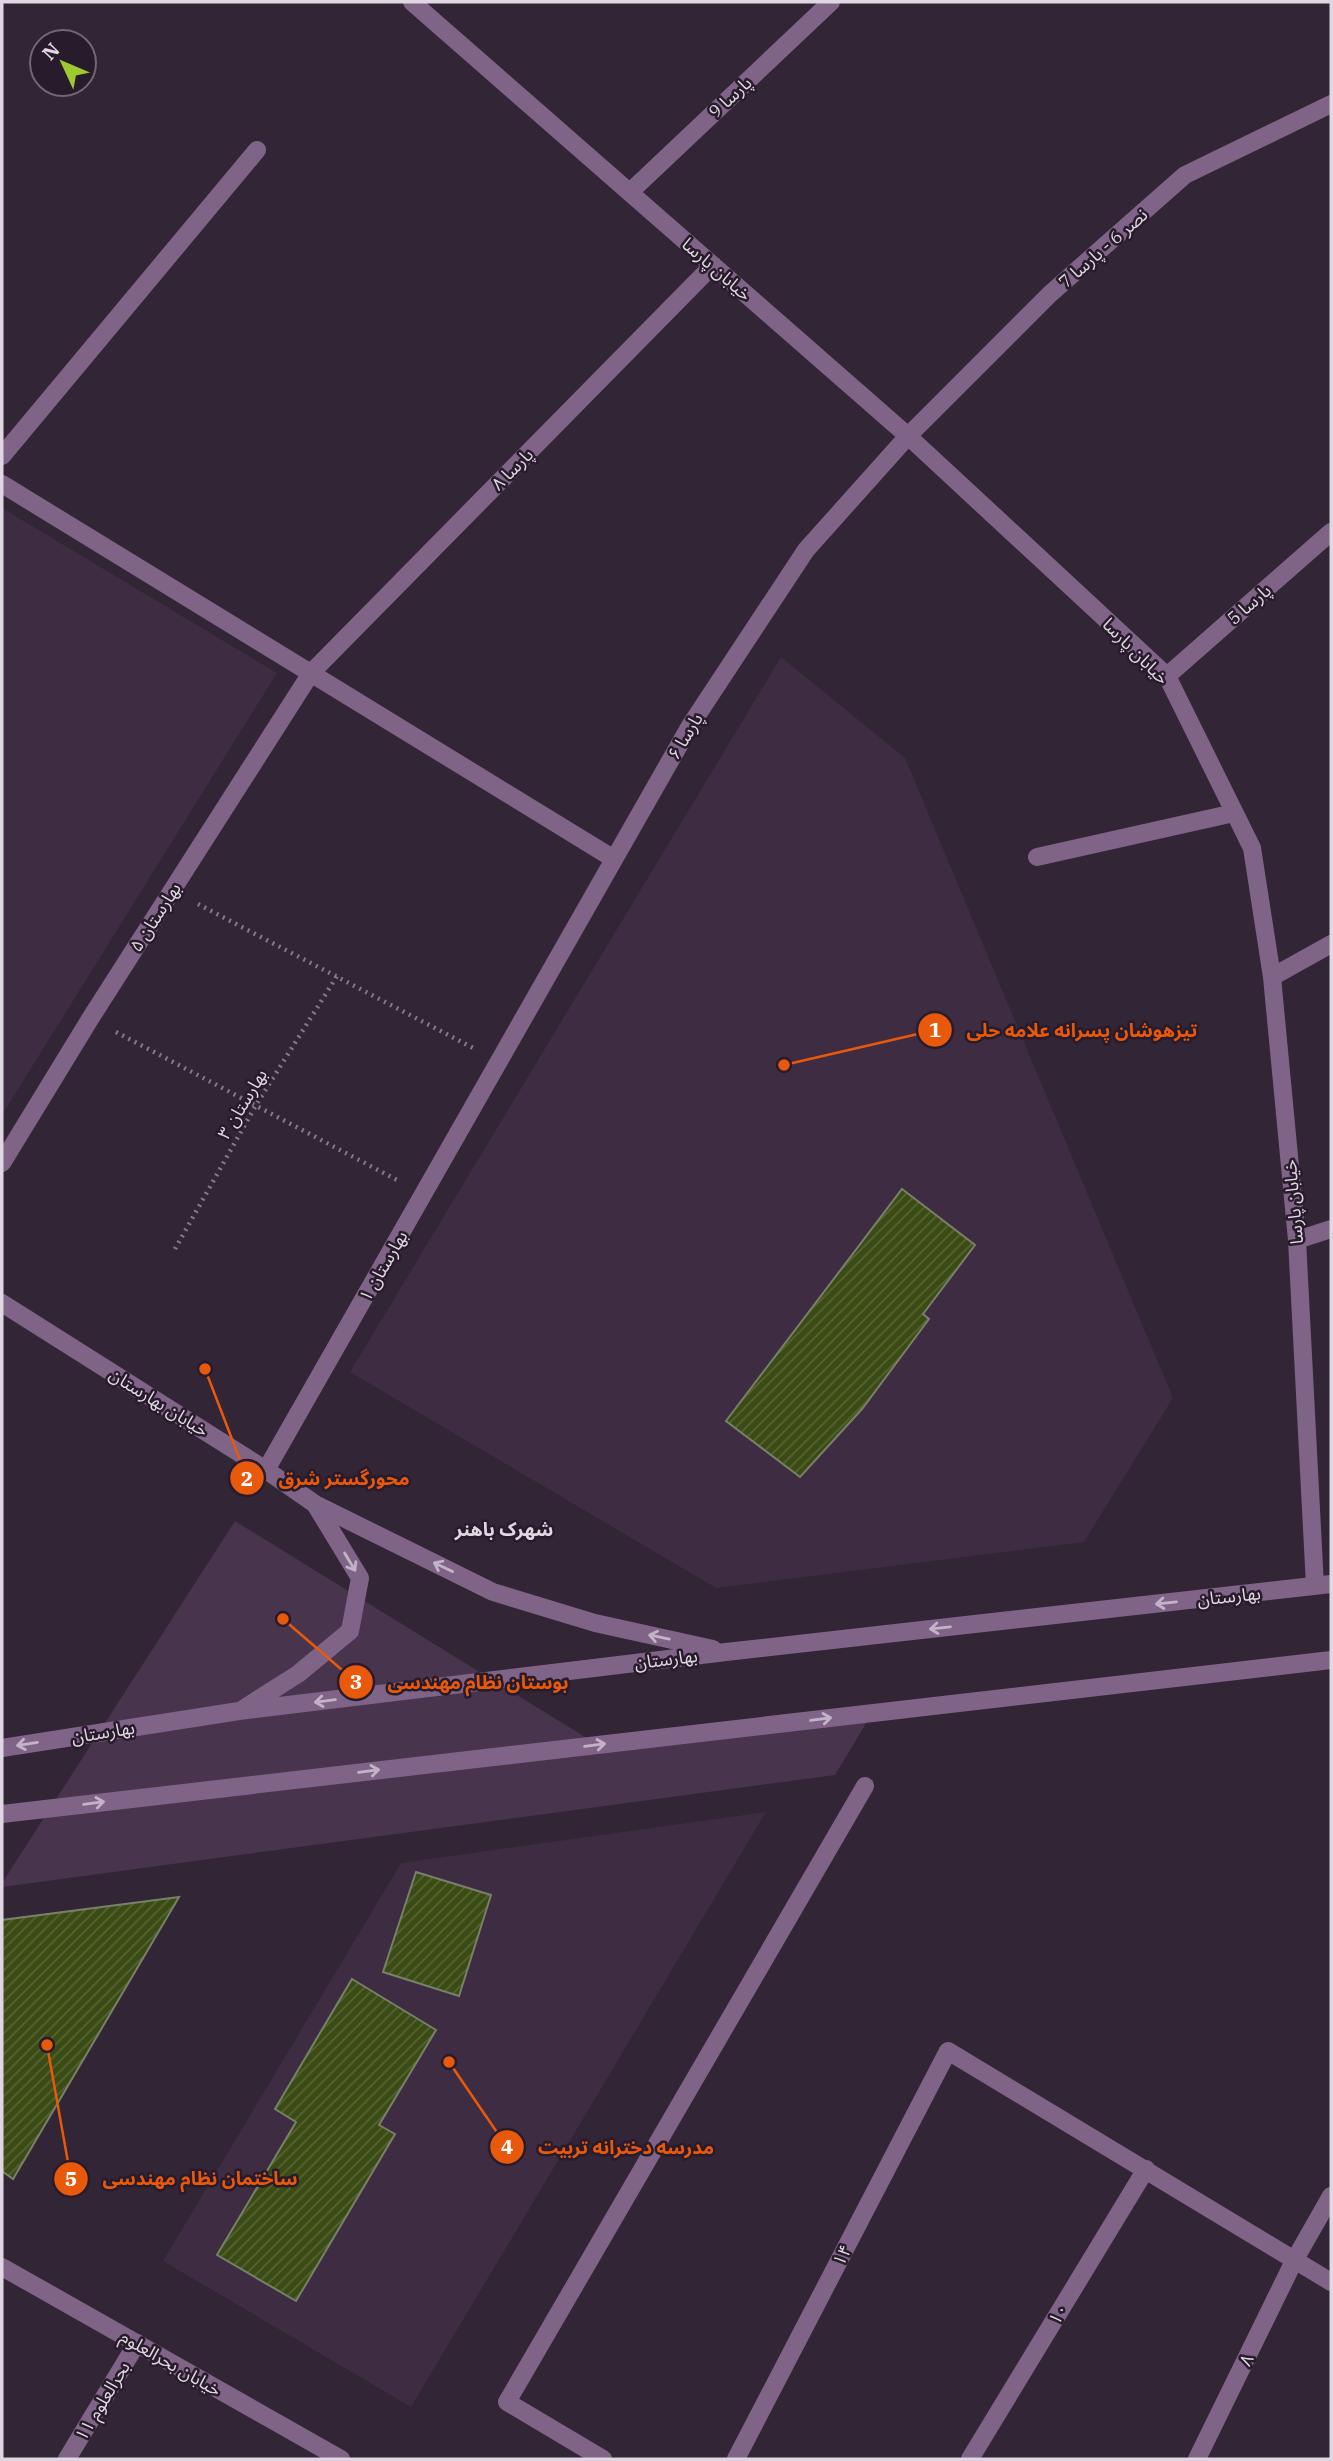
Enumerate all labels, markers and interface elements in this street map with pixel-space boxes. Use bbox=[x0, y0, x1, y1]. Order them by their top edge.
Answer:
north arrow bbox=[28, 28, 98, 98]
text: N bbox=[37, 37, 65, 65]
street label: پارسا 9 bbox=[703, 71, 757, 123]
street label: نصر 6 - پارسا 7 bbox=[1054, 203, 1152, 293]
street label: خیابان پارسا bbox=[677, 232, 757, 306]
street label: ۸ پارسا bbox=[486, 443, 538, 495]
street label: پارسا 5 bbox=[1222, 579, 1276, 630]
street label: خیابان پارسا bbox=[1098, 613, 1174, 689]
street label: پارسا ۶ bbox=[662, 708, 708, 764]
street label: بهارستان ۵ bbox=[124, 878, 186, 956]
callout: تیزهوشان پسرانه علامه حلی bbox=[917, 1010, 1211, 1050]
text: 1 bbox=[929, 1015, 941, 1043]
text: تیزهوشان پسرانه علامه حلی bbox=[967, 1018, 1198, 1043]
street label: بهارستان ۳ bbox=[212, 1065, 272, 1143]
street label: خیابان پارسا bbox=[1278, 1159, 1308, 1245]
street label: بهارستان ۱ bbox=[354, 1226, 412, 1306]
street label: خیابان بهارستان bbox=[105, 1362, 213, 1442]
callout: محورگستر شرق bbox=[229, 1458, 423, 1498]
text: 2 bbox=[241, 1464, 253, 1492]
text: محورگستر شرق bbox=[278, 1466, 410, 1490]
district label: شهرک باهنر bbox=[454, 1517, 553, 1541]
one-way arrow bbox=[344, 1552, 358, 1572]
one-way arrow bbox=[433, 1560, 454, 1574]
street label: بهارستان bbox=[1196, 1581, 1262, 1611]
one-way arrow bbox=[1155, 1596, 1178, 1609]
one-way arrow bbox=[929, 1622, 952, 1635]
one-way arrow bbox=[648, 1630, 671, 1643]
street label: بهارستان bbox=[633, 1644, 699, 1674]
callout: بوستان نظام مهندسی bbox=[338, 1662, 582, 1702]
text: 3 bbox=[350, 1667, 362, 1695]
text: بوستان نظام مهندسی bbox=[388, 1670, 569, 1697]
one-way arrow bbox=[314, 1694, 337, 1707]
one-way arrow bbox=[809, 1712, 831, 1725]
street label: بهارستان bbox=[70, 1716, 136, 1748]
one-way arrow bbox=[16, 1738, 39, 1751]
one-way arrow bbox=[583, 1738, 605, 1751]
one-way arrow bbox=[357, 1765, 379, 1778]
one-way arrow bbox=[82, 1796, 105, 1809]
callout: مدرسه دخترانه تربیت bbox=[489, 2127, 729, 2167]
text: 4 bbox=[501, 2132, 513, 2160]
text: مدرسه دخترانه تربیت bbox=[538, 2135, 714, 2159]
callout: ساختمان نظام مهندسی bbox=[54, 2159, 311, 2199]
text: 5 bbox=[65, 2164, 77, 2192]
text: ساختمان نظام مهندسی bbox=[103, 2166, 297, 2193]
street label: ۱۴ bbox=[827, 2241, 857, 2269]
street label: ۱۰ bbox=[1043, 2299, 1073, 2329]
street label: خیابان بحرالعلوم bbox=[115, 2325, 226, 2404]
street label: ۸ bbox=[1233, 2350, 1259, 2370]
street label: بحرالعلوم ۱۱ bbox=[69, 2357, 137, 2446]

